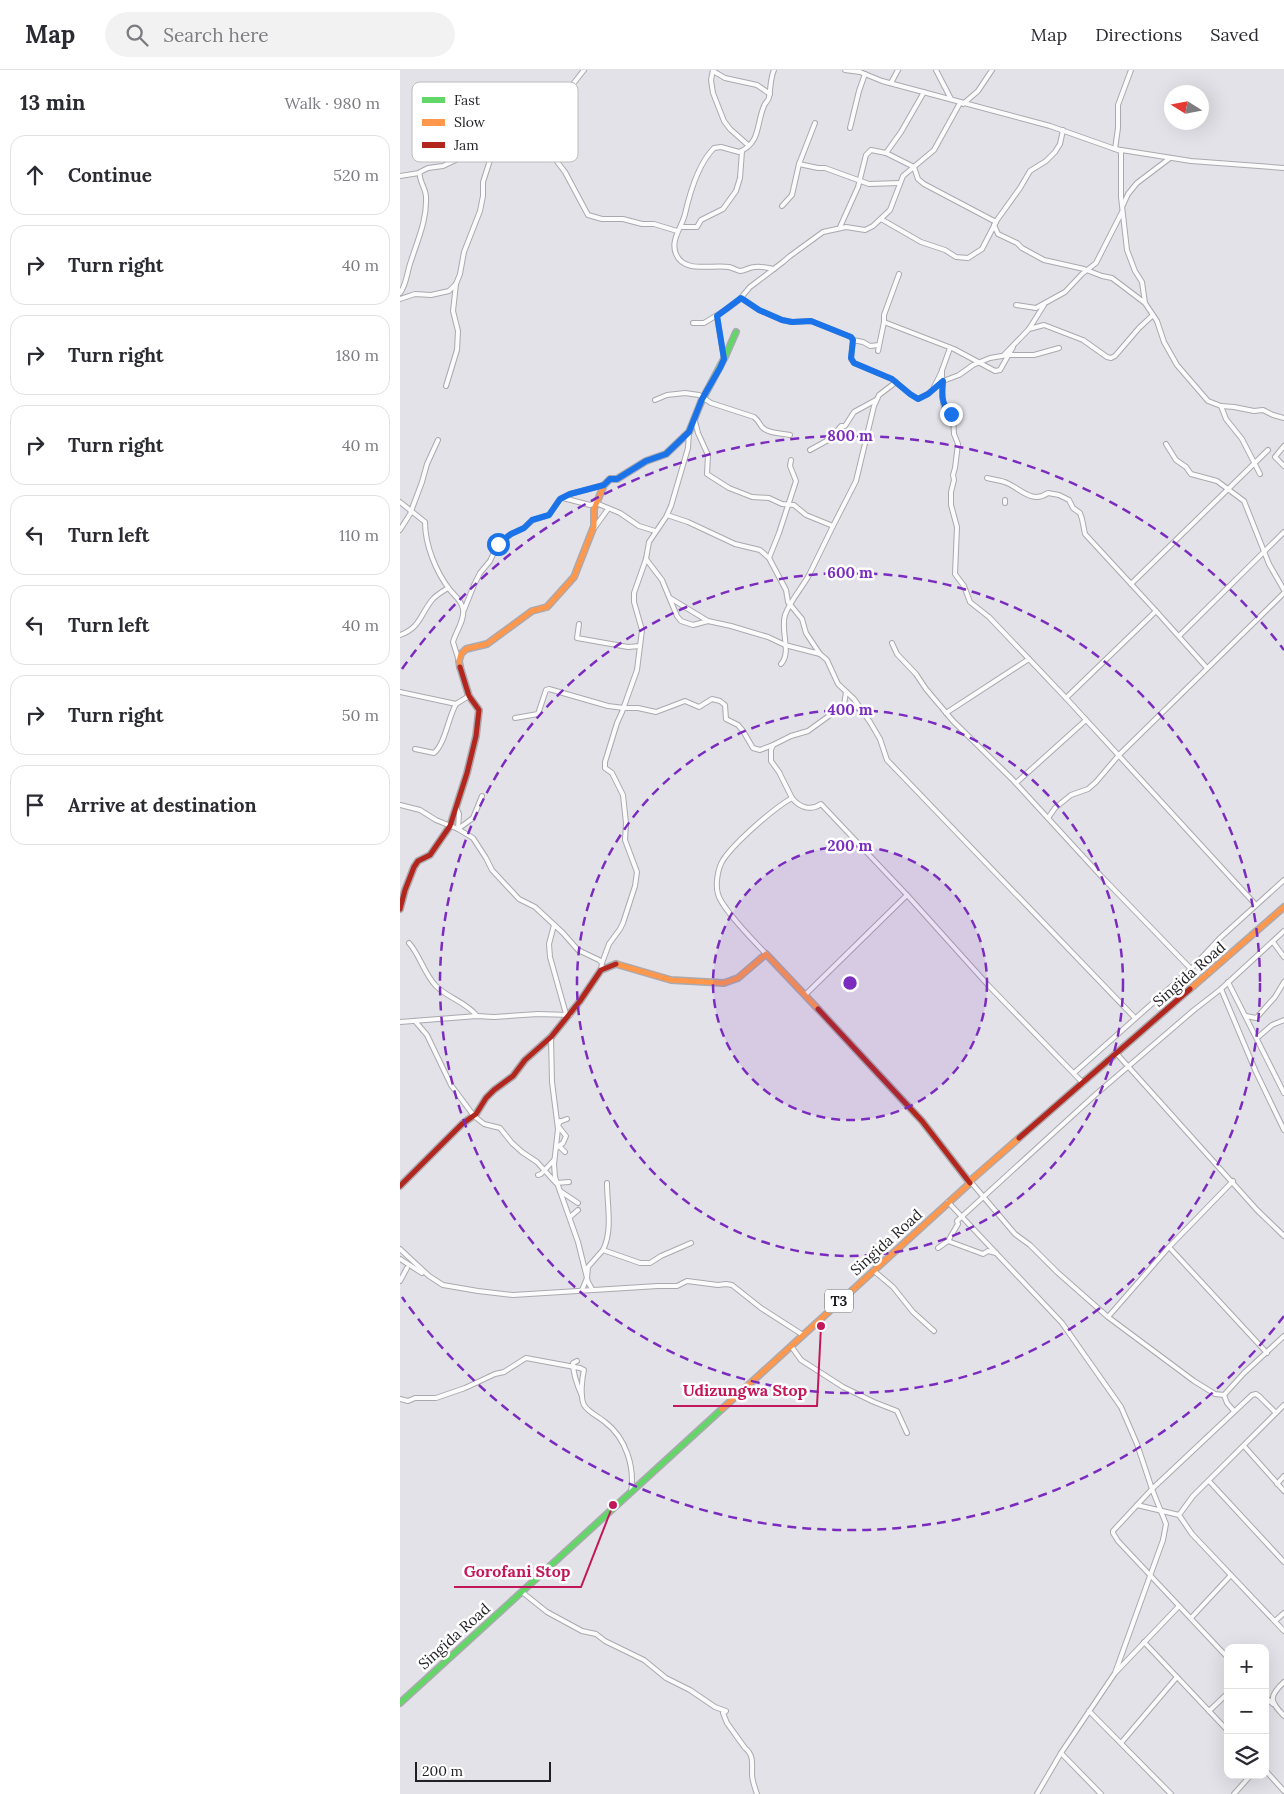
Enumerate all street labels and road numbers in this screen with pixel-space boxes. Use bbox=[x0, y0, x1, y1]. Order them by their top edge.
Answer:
street label: Singida Road bbox=[1149, 937, 1229, 1011]
street label: Singida Road bbox=[846, 1205, 926, 1279]
road number: T3 bbox=[825, 1290, 853, 1312]
street label: Singida Road bbox=[414, 1599, 494, 1673]

